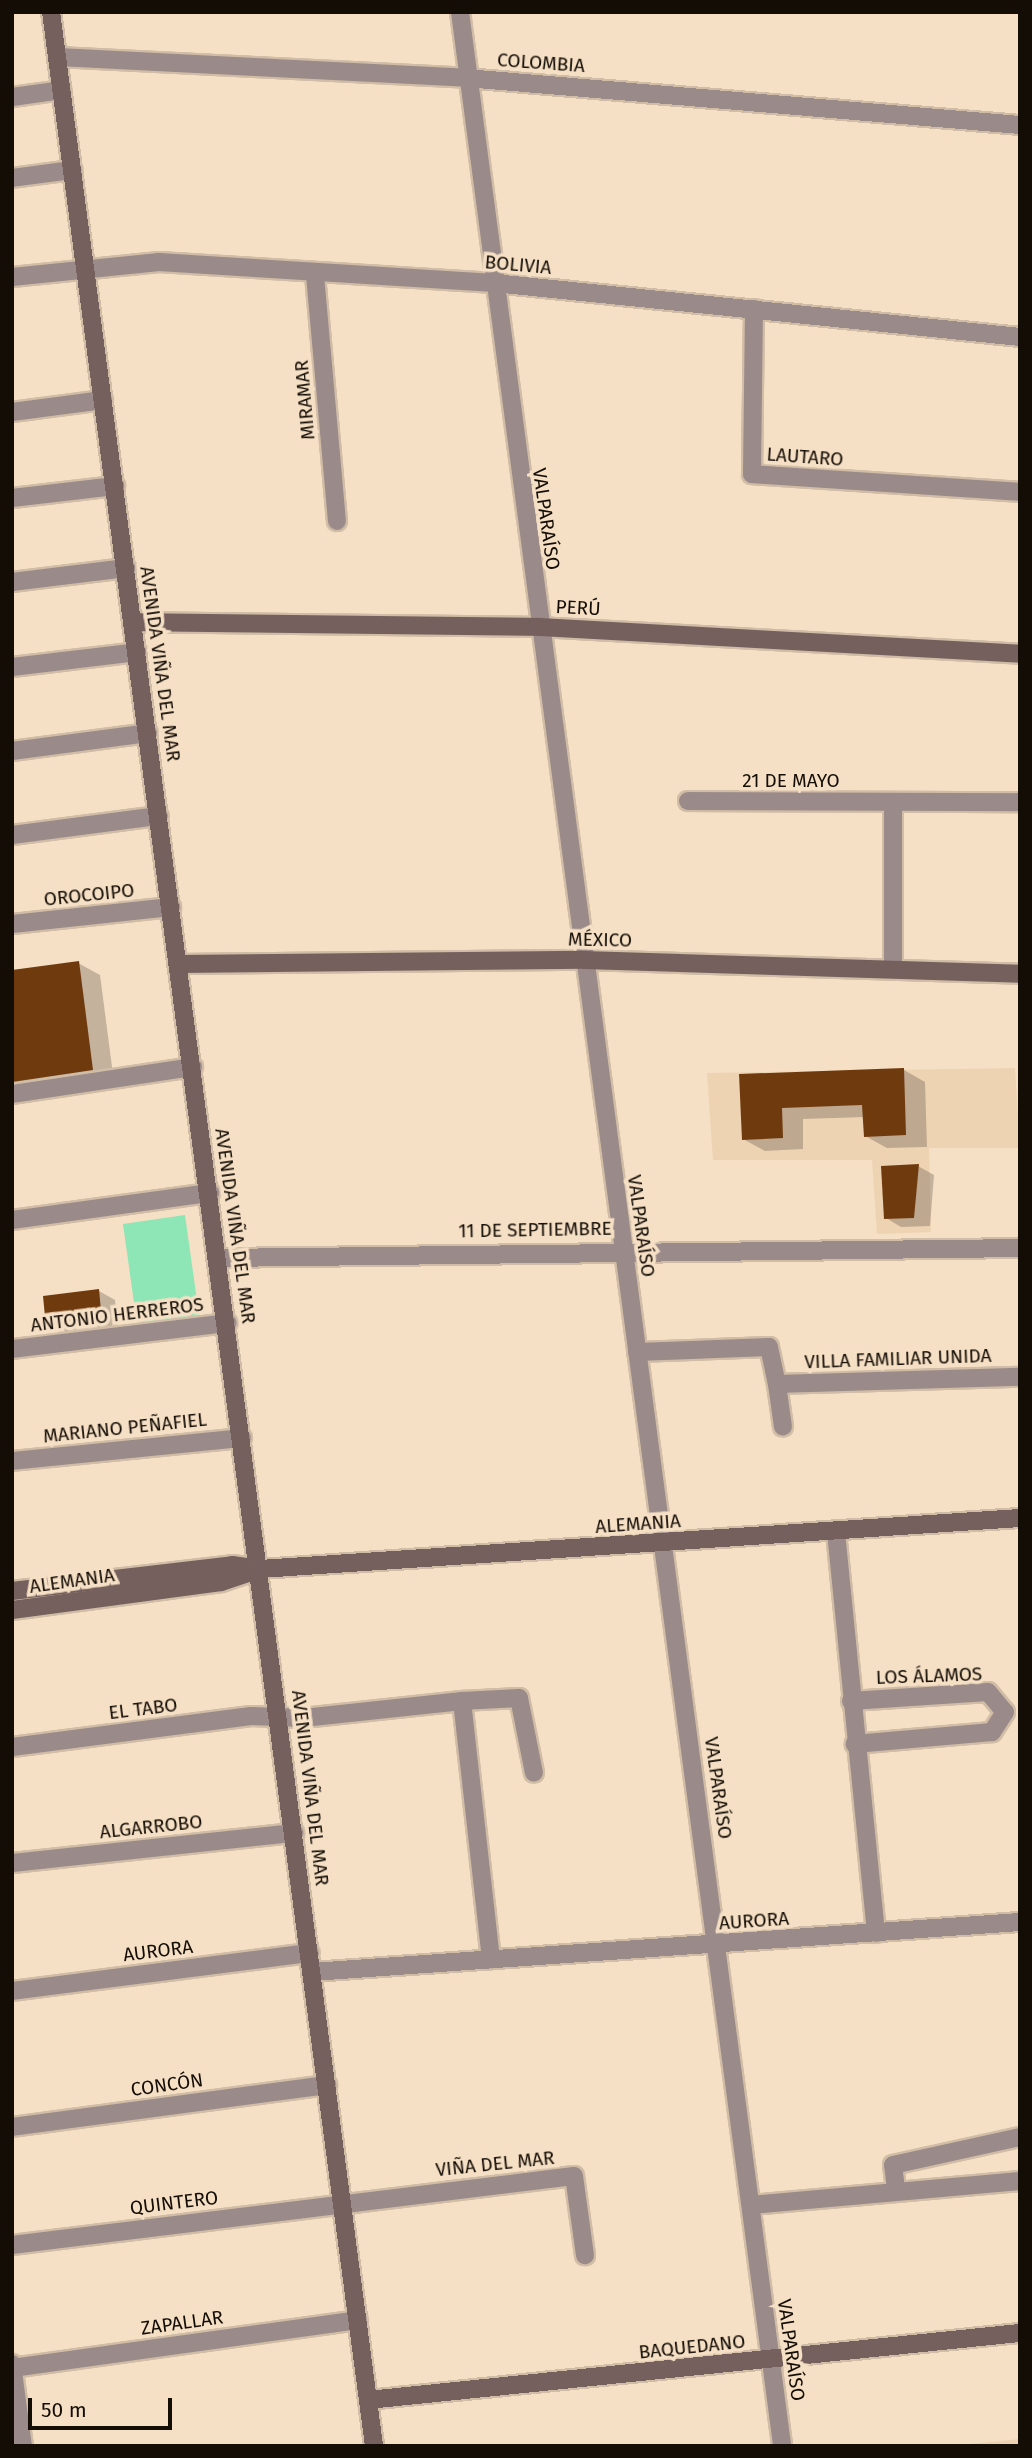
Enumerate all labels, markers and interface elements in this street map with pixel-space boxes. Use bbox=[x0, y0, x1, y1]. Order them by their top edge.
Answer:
street label: COLOMBIA bbox=[496, 49, 586, 77]
street label: BOLIVIA bbox=[484, 251, 552, 279]
street label: MIRAMAR bbox=[290, 359, 320, 441]
street label: LAUTARO bbox=[766, 443, 844, 471]
street label: VALPARAÍSO bbox=[528, 466, 564, 572]
street label: AVENIDA VIÑA DEL MAR bbox=[135, 565, 185, 763]
street label: PERÚ bbox=[555, 595, 601, 621]
street label: 21 DE MAYO bbox=[742, 770, 840, 792]
street label: OROCOIPO bbox=[43, 879, 135, 911]
street label: MÉXICO bbox=[568, 928, 632, 952]
street label: AVENIDA VIÑA DEL MAR bbox=[210, 1127, 260, 1325]
street label: VALPARAÍSO bbox=[623, 1173, 659, 1279]
street label: 11 DE SEPTIEMBRE bbox=[458, 1217, 612, 1243]
street label: ANTONIO HERREROS bbox=[29, 1293, 205, 1337]
street label: VILLA FAMILIAR UNIDA bbox=[804, 1344, 992, 1374]
street label: MARIANO PEÑAFIEL bbox=[42, 1408, 208, 1448]
street label: ALEMANIA bbox=[594, 1510, 682, 1538]
street label: ALEMANIA bbox=[28, 1564, 116, 1598]
street label: LOS ÁLAMOS bbox=[875, 1663, 983, 1689]
street label: AVENIDA VIÑA DEL MAR bbox=[287, 1689, 333, 1887]
street label: EL TABO bbox=[107, 1693, 179, 1725]
street label: VALPARAÍSO bbox=[700, 1735, 736, 1841]
street label: ALGARROBO bbox=[99, 1810, 203, 1844]
street label: AURORA bbox=[718, 1907, 790, 1935]
street label: AURORA bbox=[122, 1935, 194, 1967]
street label: CONCÓN bbox=[129, 2069, 205, 2101]
street label: VIÑA DEL MAR bbox=[435, 2146, 555, 2182]
street label: QUINTERO bbox=[129, 2186, 219, 2220]
street label: VALPARAÍSO bbox=[773, 2297, 809, 2403]
street label: ZAPALLAR bbox=[139, 2306, 225, 2340]
street label: BAQUEDANO bbox=[638, 2330, 746, 2364]
scale bar bbox=[32, 2384, 175, 2428]
text: 50 m bbox=[41, 2397, 87, 2423]

